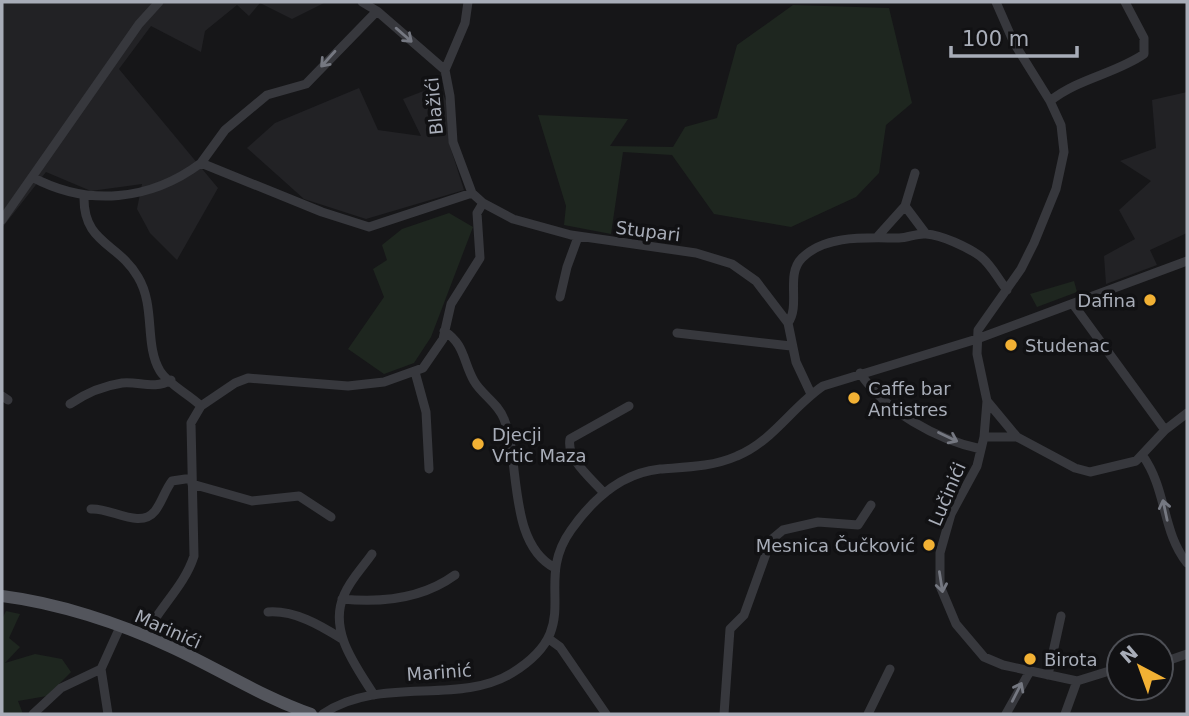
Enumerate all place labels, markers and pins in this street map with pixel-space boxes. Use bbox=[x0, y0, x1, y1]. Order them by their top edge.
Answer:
place label: Dafina bbox=[1077, 290, 1136, 311]
marker: Dafina bbox=[1142, 292, 1158, 308]
place label: Studenac bbox=[1025, 335, 1110, 356]
marker: Studenac bbox=[1003, 337, 1019, 353]
place label: Caffe bar Antistres bbox=[868, 378, 951, 420]
marker: Caffe bar Antistres bbox=[846, 390, 862, 406]
place label: Djecji Vrtic Maza bbox=[492, 424, 586, 466]
marker: Djecji Vrtic Maza bbox=[470, 436, 486, 452]
place label: Mesnica Čučković bbox=[756, 535, 915, 556]
marker: Mesnica Čučković bbox=[921, 537, 937, 553]
place label: Birota bbox=[1044, 649, 1097, 670]
marker: Birota bbox=[1022, 651, 1038, 667]

